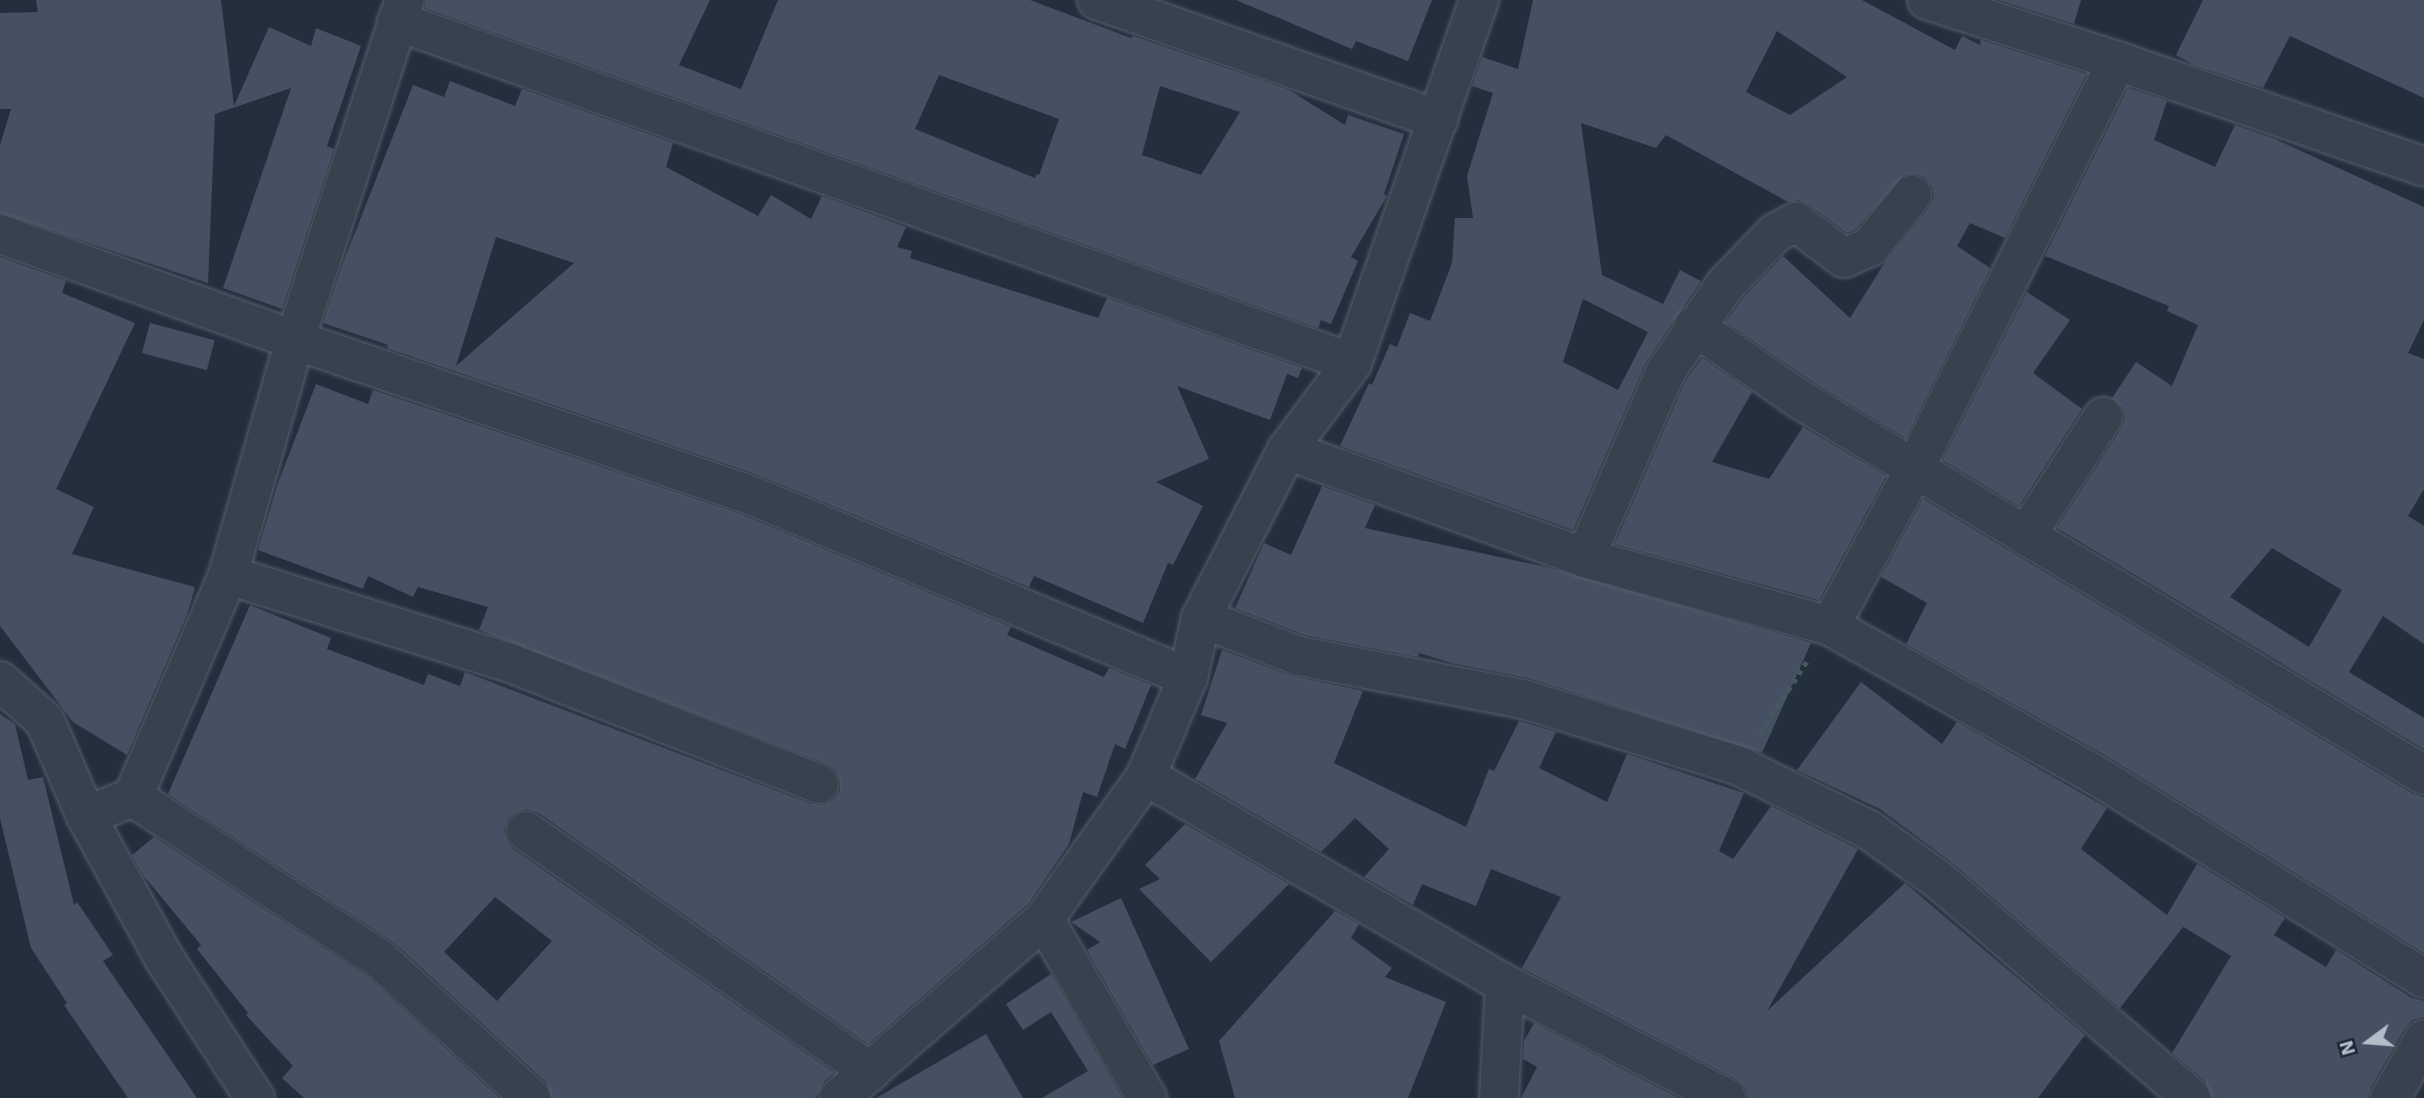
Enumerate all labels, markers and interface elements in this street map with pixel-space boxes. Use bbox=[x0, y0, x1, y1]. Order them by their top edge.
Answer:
north arrow bbox=[2333, 1007, 2403, 1077]
text: N bbox=[2334, 1038, 2360, 1058]

